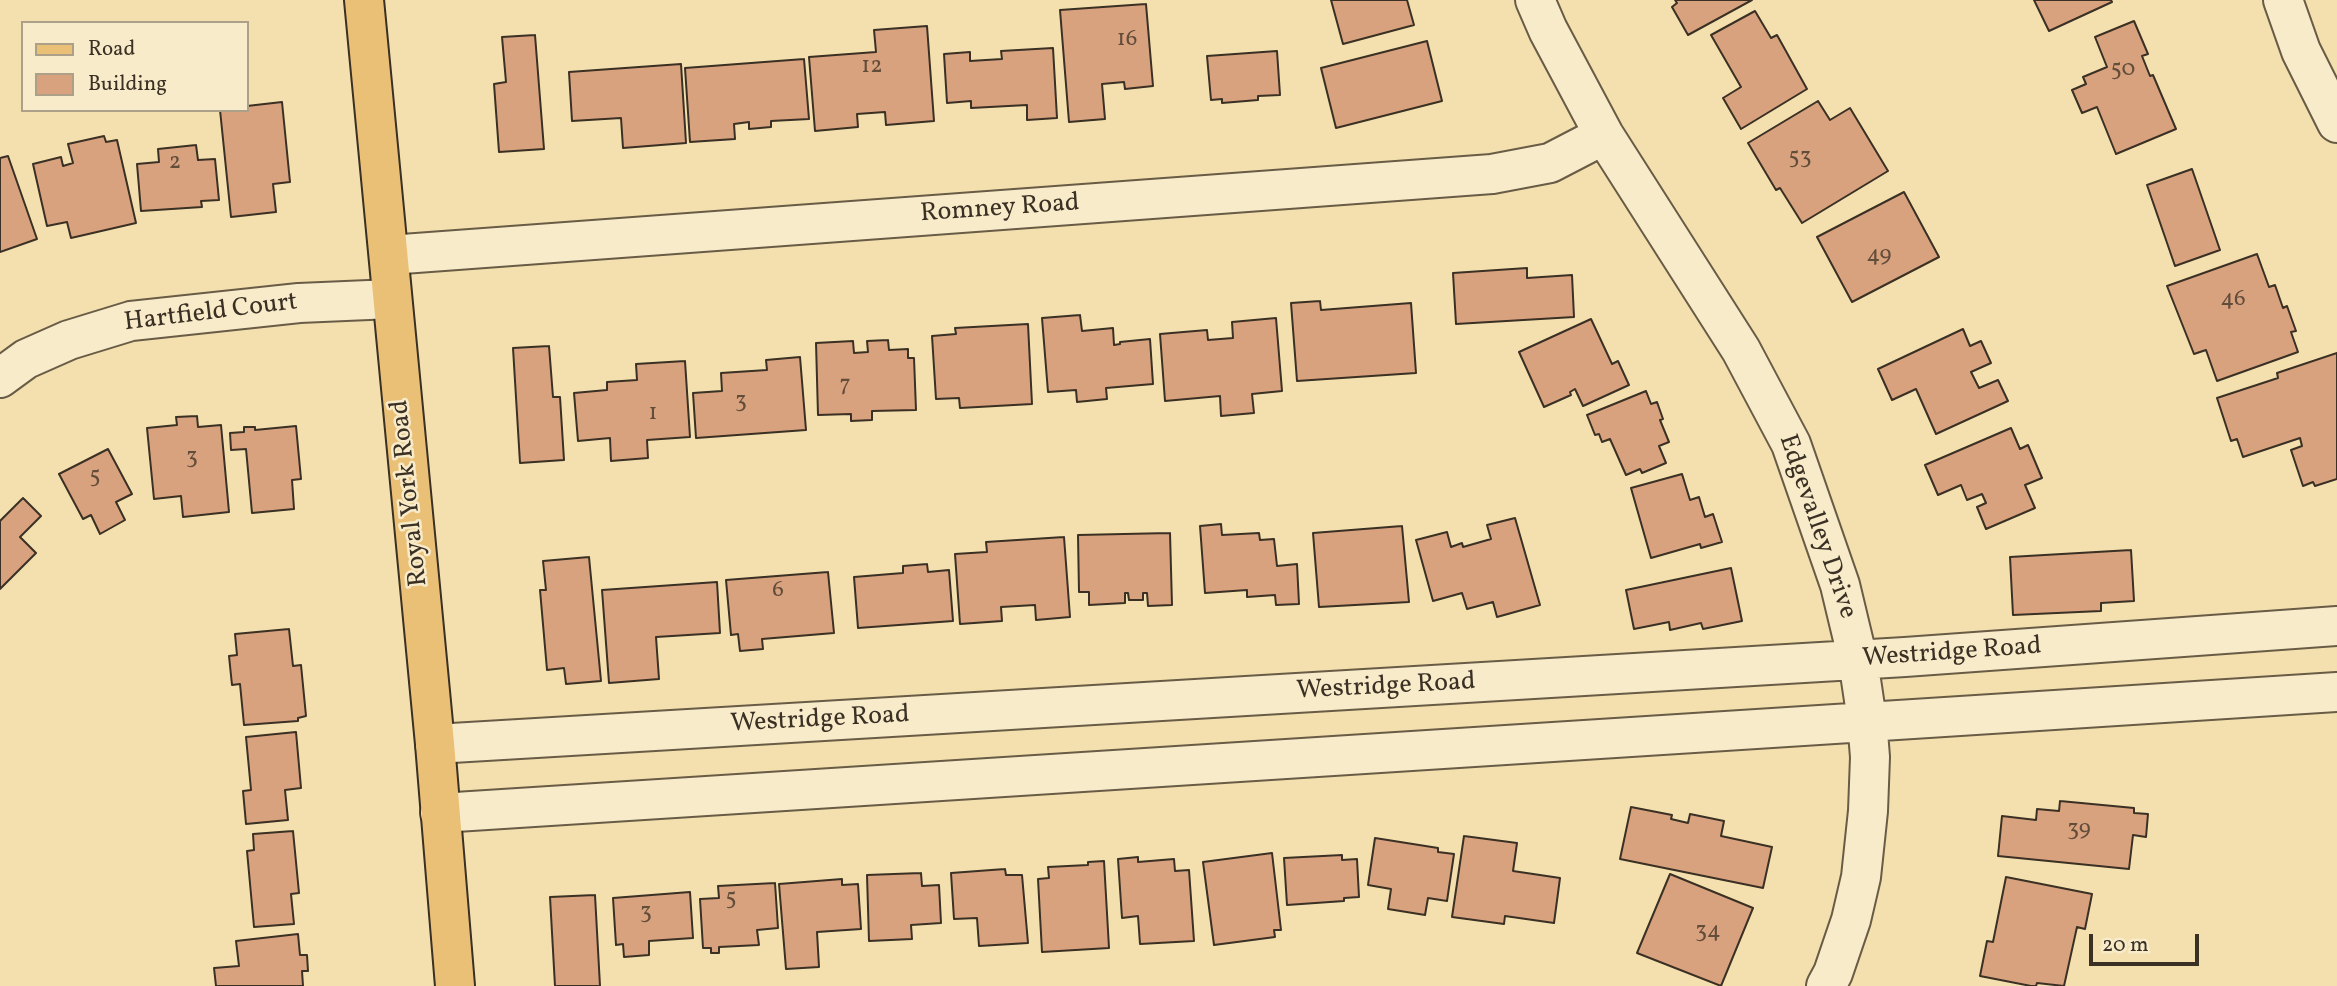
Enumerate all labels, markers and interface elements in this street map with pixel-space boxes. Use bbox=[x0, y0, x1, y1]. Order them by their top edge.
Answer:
legend bbox=[21, 21, 248, 112]
house number: 16 bbox=[1117, 27, 1137, 55]
text: Road bbox=[88, 35, 135, 64]
house number: 12 bbox=[861, 54, 883, 82]
house number: 50 bbox=[2111, 57, 2135, 85]
text: Building bbox=[88, 70, 167, 99]
house number: 53 bbox=[1789, 145, 1811, 173]
house number: 2 bbox=[169, 150, 181, 178]
street label: Romney Road bbox=[919, 189, 1081, 231]
house number: 49 bbox=[1867, 243, 1891, 271]
house number: 46 bbox=[2220, 287, 2246, 315]
street label: Hartfield Court bbox=[123, 288, 299, 340]
house number: 7 bbox=[839, 373, 851, 401]
house number: 3 bbox=[735, 389, 747, 417]
street label: Royal York Road bbox=[386, 398, 436, 588]
house number: 1 bbox=[649, 401, 657, 429]
street label: Edgevalley Drive bbox=[1770, 431, 1862, 623]
house number: 3 bbox=[186, 445, 198, 473]
house number: 5 bbox=[89, 464, 101, 492]
house number: 6 bbox=[772, 578, 784, 606]
street label: Westridge Road bbox=[1861, 632, 2043, 676]
street label: Westridge Road bbox=[1296, 668, 1476, 708]
street label: Westridge Road bbox=[730, 701, 910, 741]
house number: 39 bbox=[2067, 817, 2091, 845]
house number: 5 bbox=[725, 886, 737, 914]
house number: 3 bbox=[640, 900, 652, 928]
house number: 34 bbox=[1695, 919, 1721, 947]
scale bar bbox=[2092, 920, 2202, 964]
text: 20 m bbox=[2102, 931, 2148, 960]

